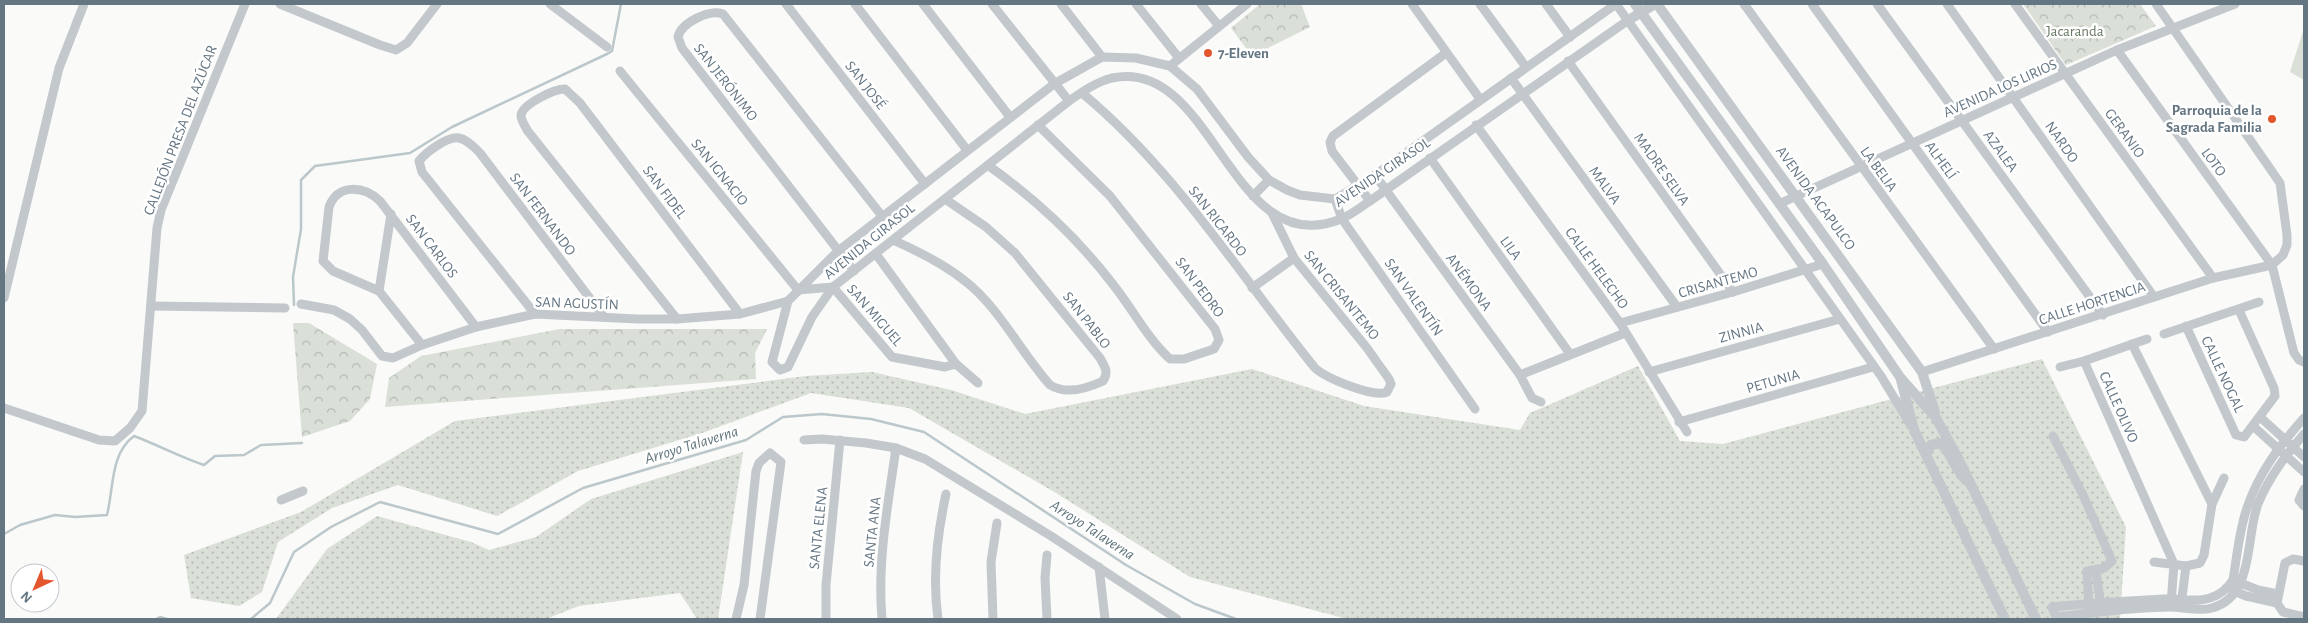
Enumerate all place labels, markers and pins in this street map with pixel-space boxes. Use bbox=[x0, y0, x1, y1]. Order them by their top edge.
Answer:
place label: 7-Eleven bbox=[1218, 46, 1269, 61]
marker: 7-Eleven bbox=[1202, 47, 1214, 59]
place label: Parroquia de la Sagrada Familia bbox=[2166, 103, 2262, 135]
marker: Parroquia de la Sagrada Familia bbox=[2266, 113, 2278, 125]

